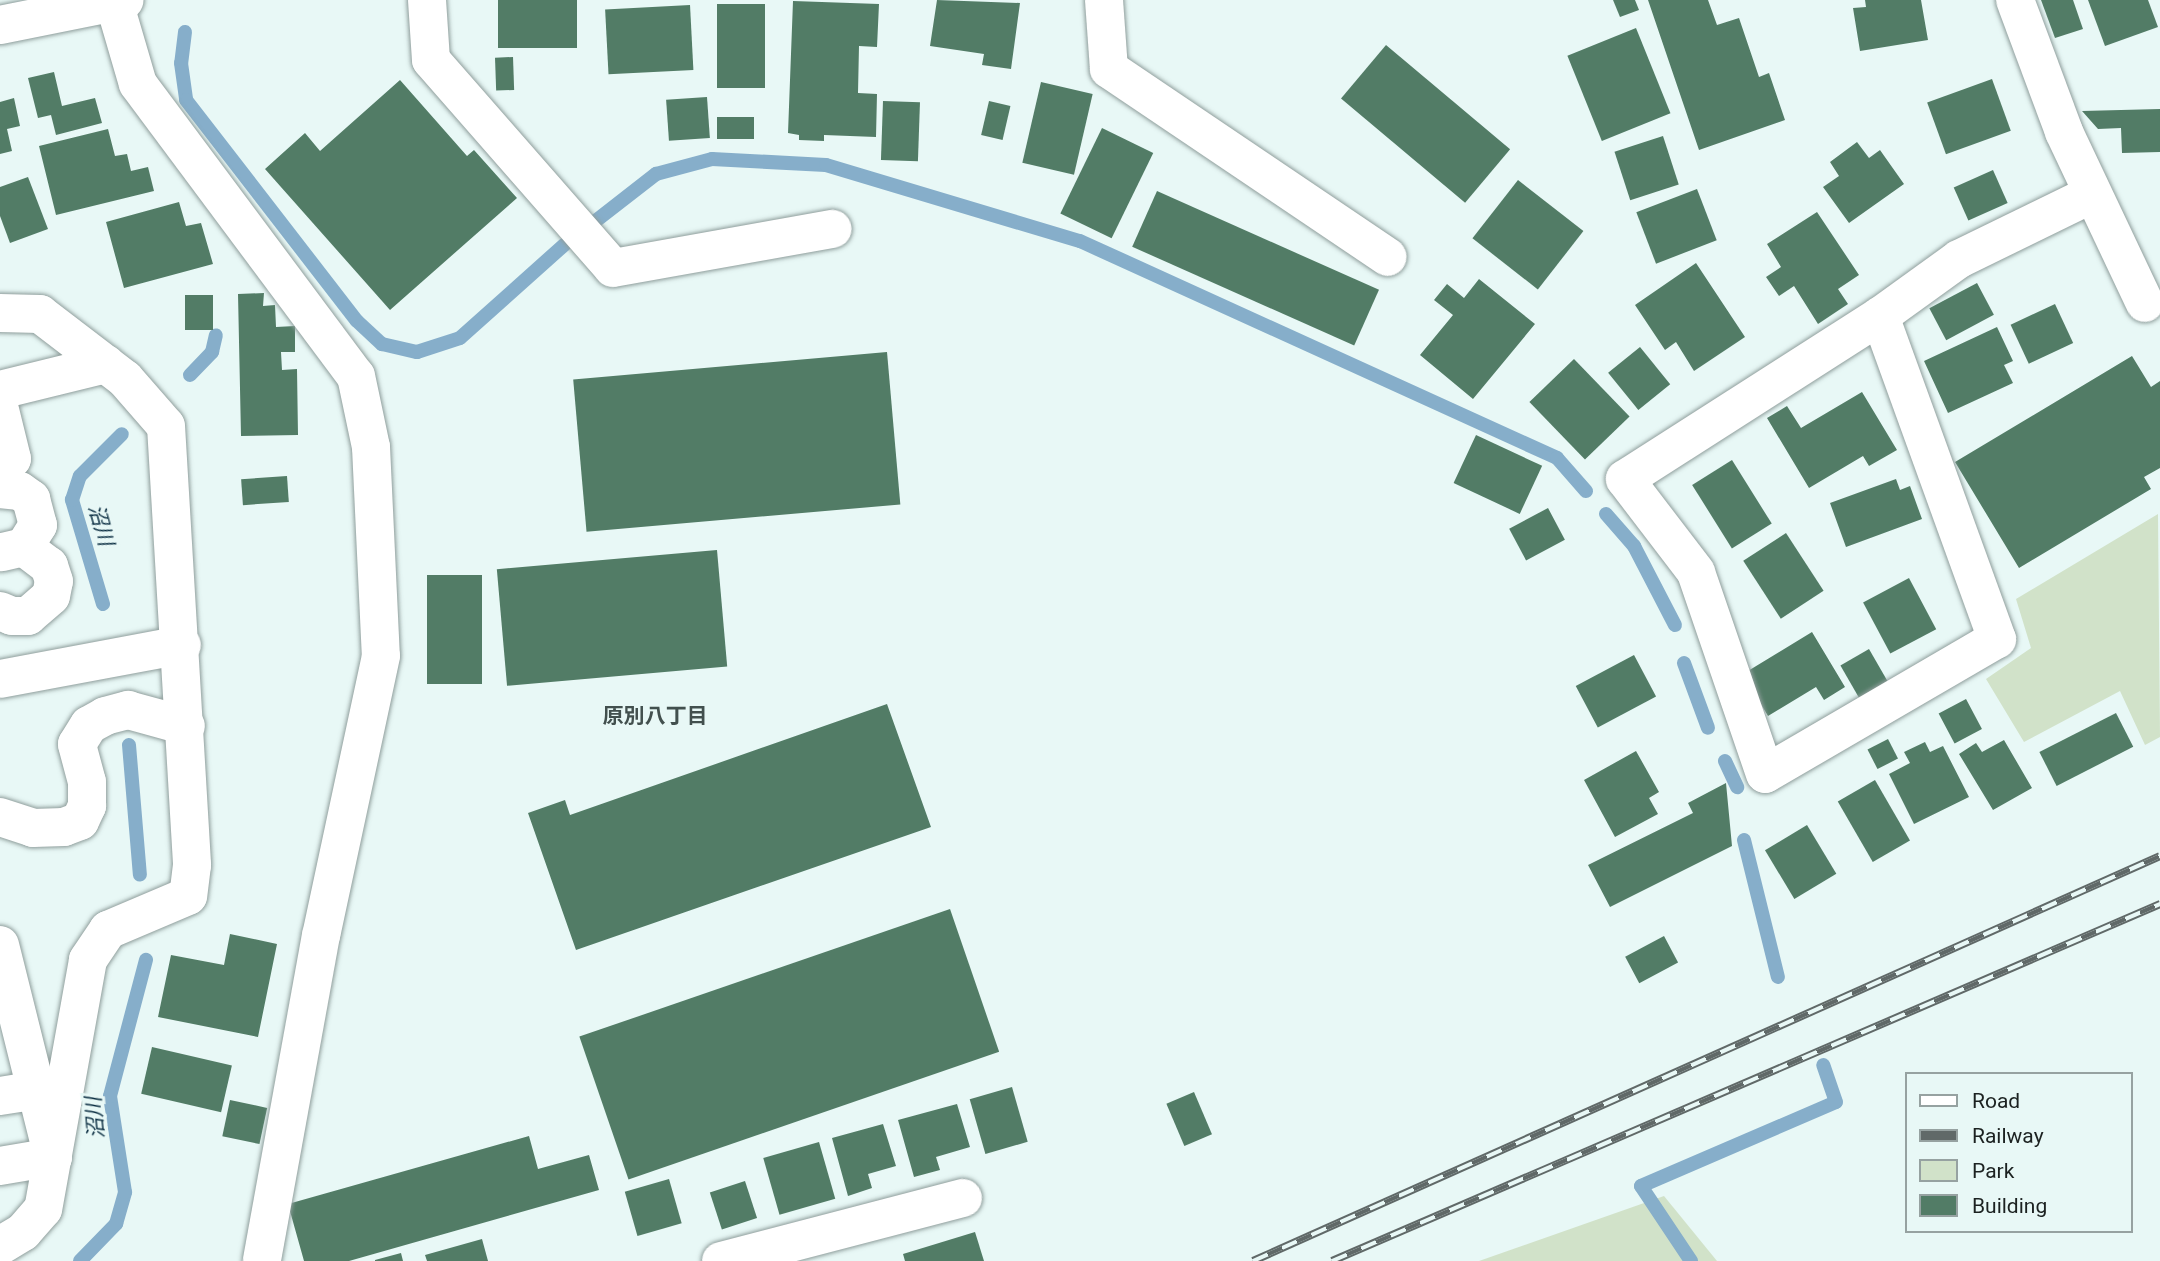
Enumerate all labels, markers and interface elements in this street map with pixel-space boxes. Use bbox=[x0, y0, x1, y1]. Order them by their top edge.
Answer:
water label: 沼川 bbox=[83, 501, 119, 549]
district label: 原別八丁目 bbox=[603, 703, 707, 729]
legend bbox=[1904, 1072, 2132, 1233]
text: Road bbox=[1972, 1089, 2020, 1113]
water label: 沼川 bbox=[81, 1096, 109, 1140]
text: Railway bbox=[1972, 1124, 2044, 1148]
text: Park bbox=[1972, 1159, 2014, 1183]
text: Building bbox=[1972, 1194, 2047, 1218]

